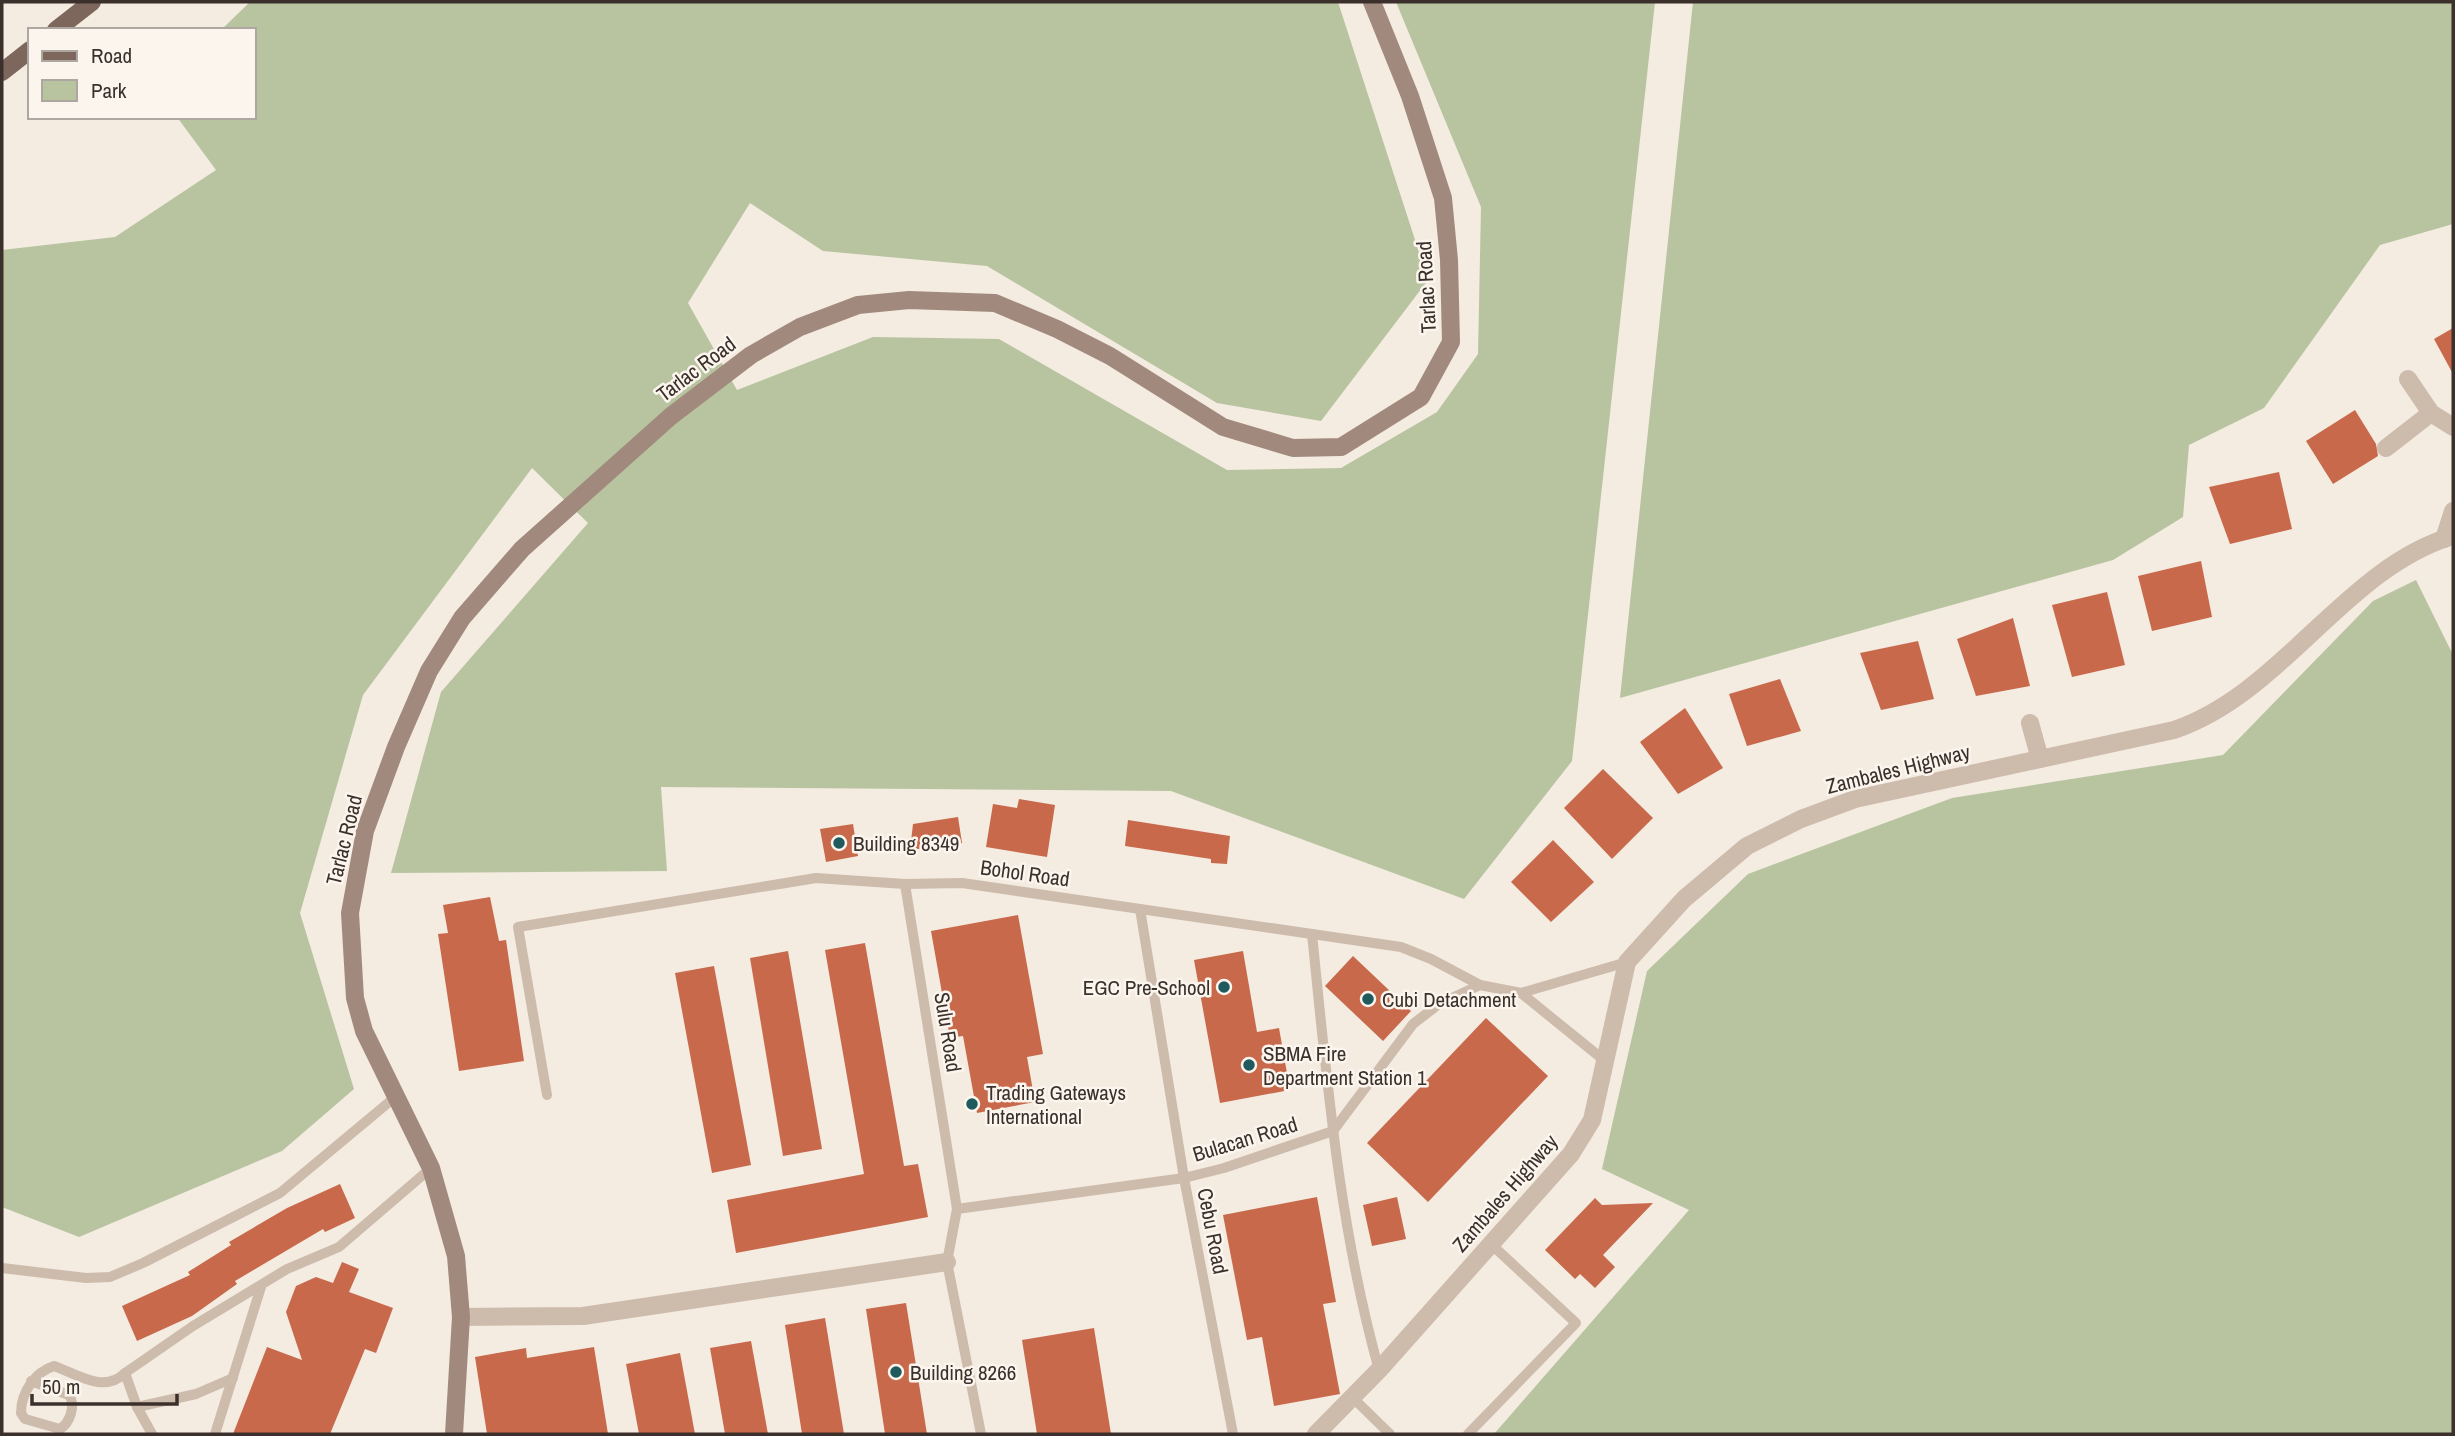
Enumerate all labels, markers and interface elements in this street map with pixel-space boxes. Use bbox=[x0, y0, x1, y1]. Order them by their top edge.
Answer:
legend bbox=[28, 28, 256, 119]
text: Road bbox=[91, 41, 132, 70]
text: Park bbox=[91, 76, 127, 105]
street label: Tarlac Road bbox=[1409, 240, 1443, 334]
street label: Tarlac Road bbox=[650, 330, 742, 408]
street label: Zambales Highway bbox=[1823, 737, 1973, 801]
street label: Tarlac Road bbox=[319, 792, 369, 888]
place label: Building 8349 bbox=[853, 829, 959, 858]
marker: Building 8349 bbox=[831, 835, 847, 851]
street label: Bohol Road bbox=[978, 852, 1072, 894]
place label: EGC Pre-School bbox=[1083, 973, 1210, 1002]
marker: EGC Pre-School bbox=[1216, 979, 1232, 995]
place label: Cubi Detachment bbox=[1382, 985, 1516, 1014]
street label: Sulu Road bbox=[927, 990, 969, 1074]
marker: Cubi Detachment bbox=[1360, 991, 1376, 1007]
place label: SBMA Fire Department Station 1 bbox=[1263, 1039, 1427, 1092]
marker: SBMA Fire Department Station 1 bbox=[1241, 1057, 1257, 1073]
place label: Trading Gateways International bbox=[986, 1078, 1126, 1131]
marker: Trading Gateways International bbox=[964, 1096, 980, 1112]
street label: Bulacan Road bbox=[1189, 1109, 1301, 1169]
street label: Zambales Highway bbox=[1446, 1128, 1565, 1258]
street label: Cebu Road bbox=[1190, 1185, 1236, 1277]
place label: Building 8266 bbox=[910, 1358, 1016, 1387]
scale bar bbox=[32, 1362, 177, 1406]
marker: Building 8266 bbox=[888, 1364, 904, 1380]
text: 50 m bbox=[42, 1372, 80, 1401]

